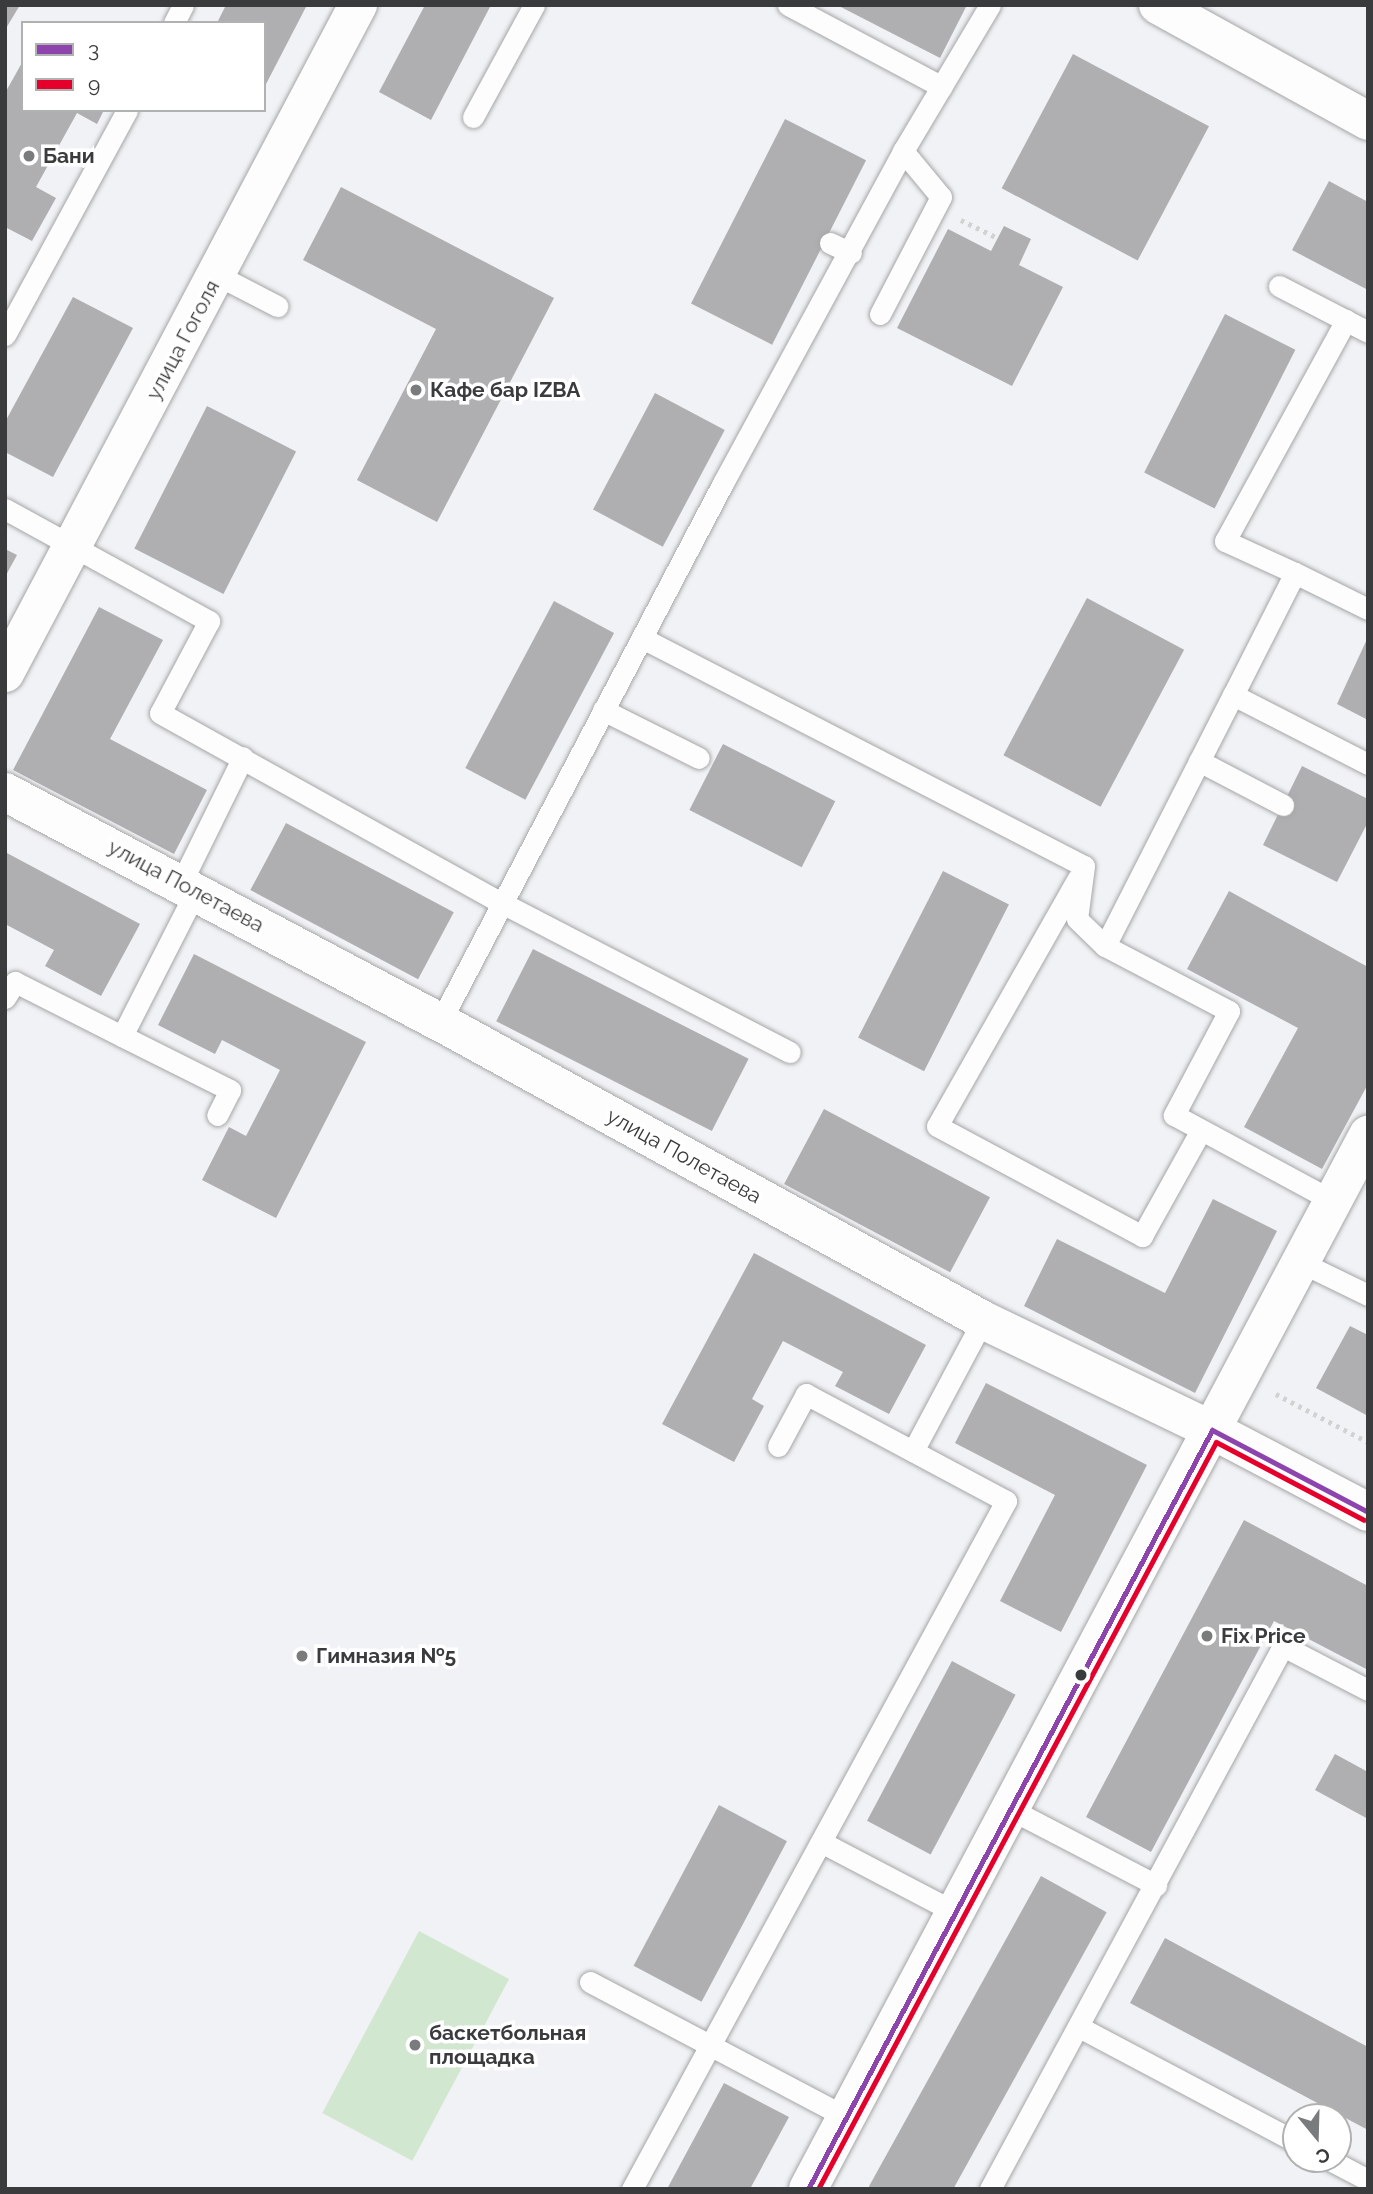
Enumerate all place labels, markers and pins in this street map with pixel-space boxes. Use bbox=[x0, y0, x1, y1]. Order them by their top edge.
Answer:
place label: Бани bbox=[43, 143, 95, 169]
marker: Бани bbox=[21, 148, 37, 164]
place label: Кафе бар IZBA bbox=[430, 377, 580, 403]
marker: Кафе бар IZBA bbox=[408, 382, 424, 398]
place label: Fix Price bbox=[1221, 1623, 1305, 1649]
marker: Fix Price bbox=[1199, 1628, 1215, 1644]
place label: Гимназия №5 bbox=[316, 1643, 456, 1669]
marker: Гимназия №5 bbox=[294, 1648, 310, 1664]
unlabelled marker bbox=[1074, 1668, 1088, 1682]
place label: баскетбольная площадка bbox=[429, 2020, 586, 2070]
marker: баскетбольная площадка bbox=[407, 2037, 423, 2053]

